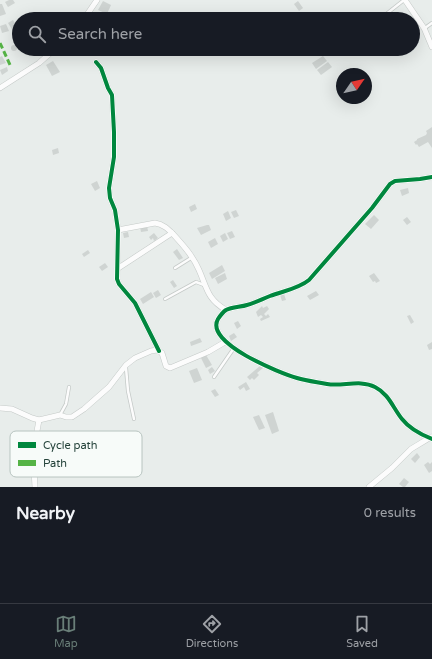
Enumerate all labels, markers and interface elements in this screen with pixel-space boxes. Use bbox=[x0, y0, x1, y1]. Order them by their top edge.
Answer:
search box bbox=[12, 12, 420, 56]
icon: search bbox=[26, 23, 48, 45]
text: Search here bbox=[58, 25, 142, 43]
north arrow bbox=[336, 68, 372, 104]
legend bbox=[10, 431, 142, 477]
text: Cycle path bbox=[43, 439, 98, 452]
text: Path bbox=[43, 457, 67, 470]
text: Nearby bbox=[16, 503, 75, 524]
text: 0 results bbox=[364, 505, 416, 521]
tab: Map bbox=[54, 613, 78, 650]
tab: Directions bbox=[186, 613, 238, 650]
tab: Saved bbox=[346, 613, 378, 650]

